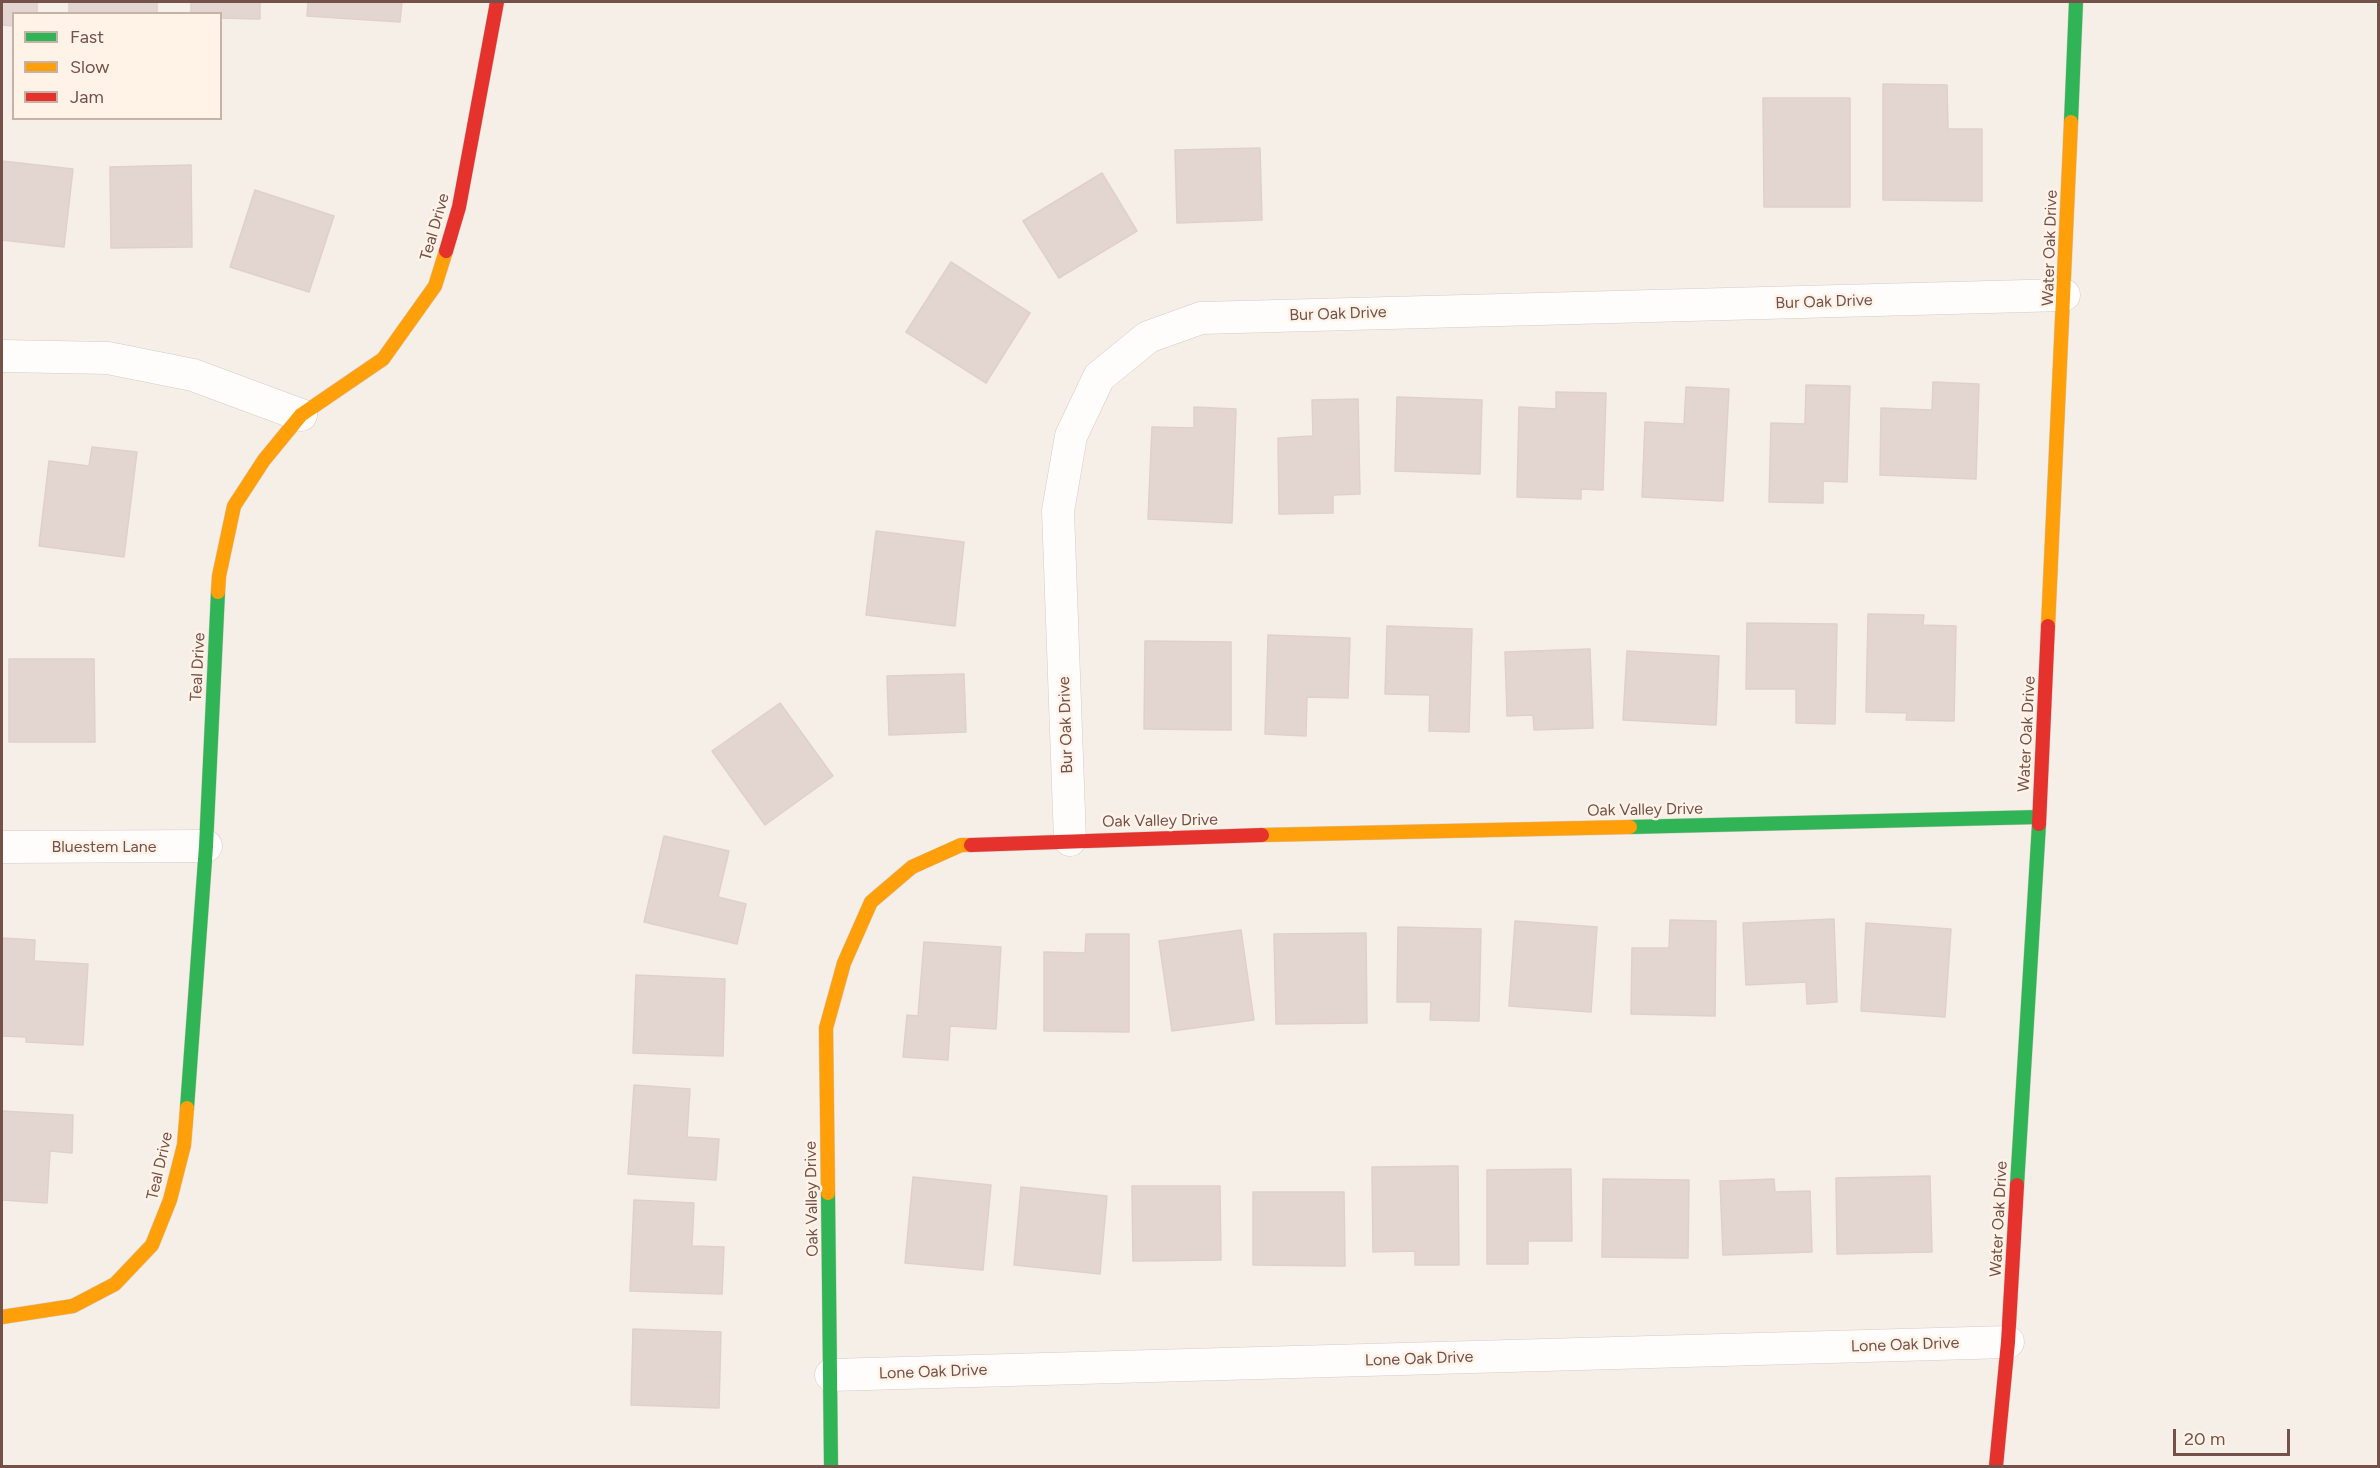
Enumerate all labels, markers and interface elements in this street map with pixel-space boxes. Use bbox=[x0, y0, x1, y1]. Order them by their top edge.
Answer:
legend bbox=[12, 12, 222, 120]
text: Fast bbox=[70, 26, 104, 48]
text: Slow bbox=[70, 56, 109, 78]
text: Jam bbox=[70, 86, 104, 108]
street label: Water Oak Drive bbox=[2038, 190, 2062, 306]
street label: Teal Drive bbox=[416, 191, 454, 263]
street label: Bur Oak Drive bbox=[1775, 291, 1873, 313]
street label: Bur Oak Drive bbox=[1289, 303, 1387, 325]
street label: Teal Drive bbox=[187, 632, 209, 702]
street label: Water Oak Drive bbox=[2014, 675, 2040, 793]
street label: Bur Oak Drive bbox=[1055, 676, 1077, 774]
street label: Oak Valley Drive bbox=[1587, 799, 1703, 821]
street label: Oak Valley Drive bbox=[1102, 810, 1218, 832]
street label: Bluestem Lane bbox=[52, 837, 156, 857]
street label: Teal Drive bbox=[143, 1130, 177, 1202]
street label: Oak Valley Drive bbox=[801, 1141, 823, 1257]
street label: Water Oak Drive bbox=[1986, 1160, 2012, 1278]
street label: Lone Oak Drive bbox=[1850, 1334, 1960, 1356]
street label: Lone Oak Drive bbox=[1364, 1348, 1474, 1370]
street label: Lone Oak Drive bbox=[878, 1361, 988, 1383]
scale bar bbox=[2176, 1417, 2293, 1455]
text: 20 m bbox=[2184, 1428, 2225, 1450]

